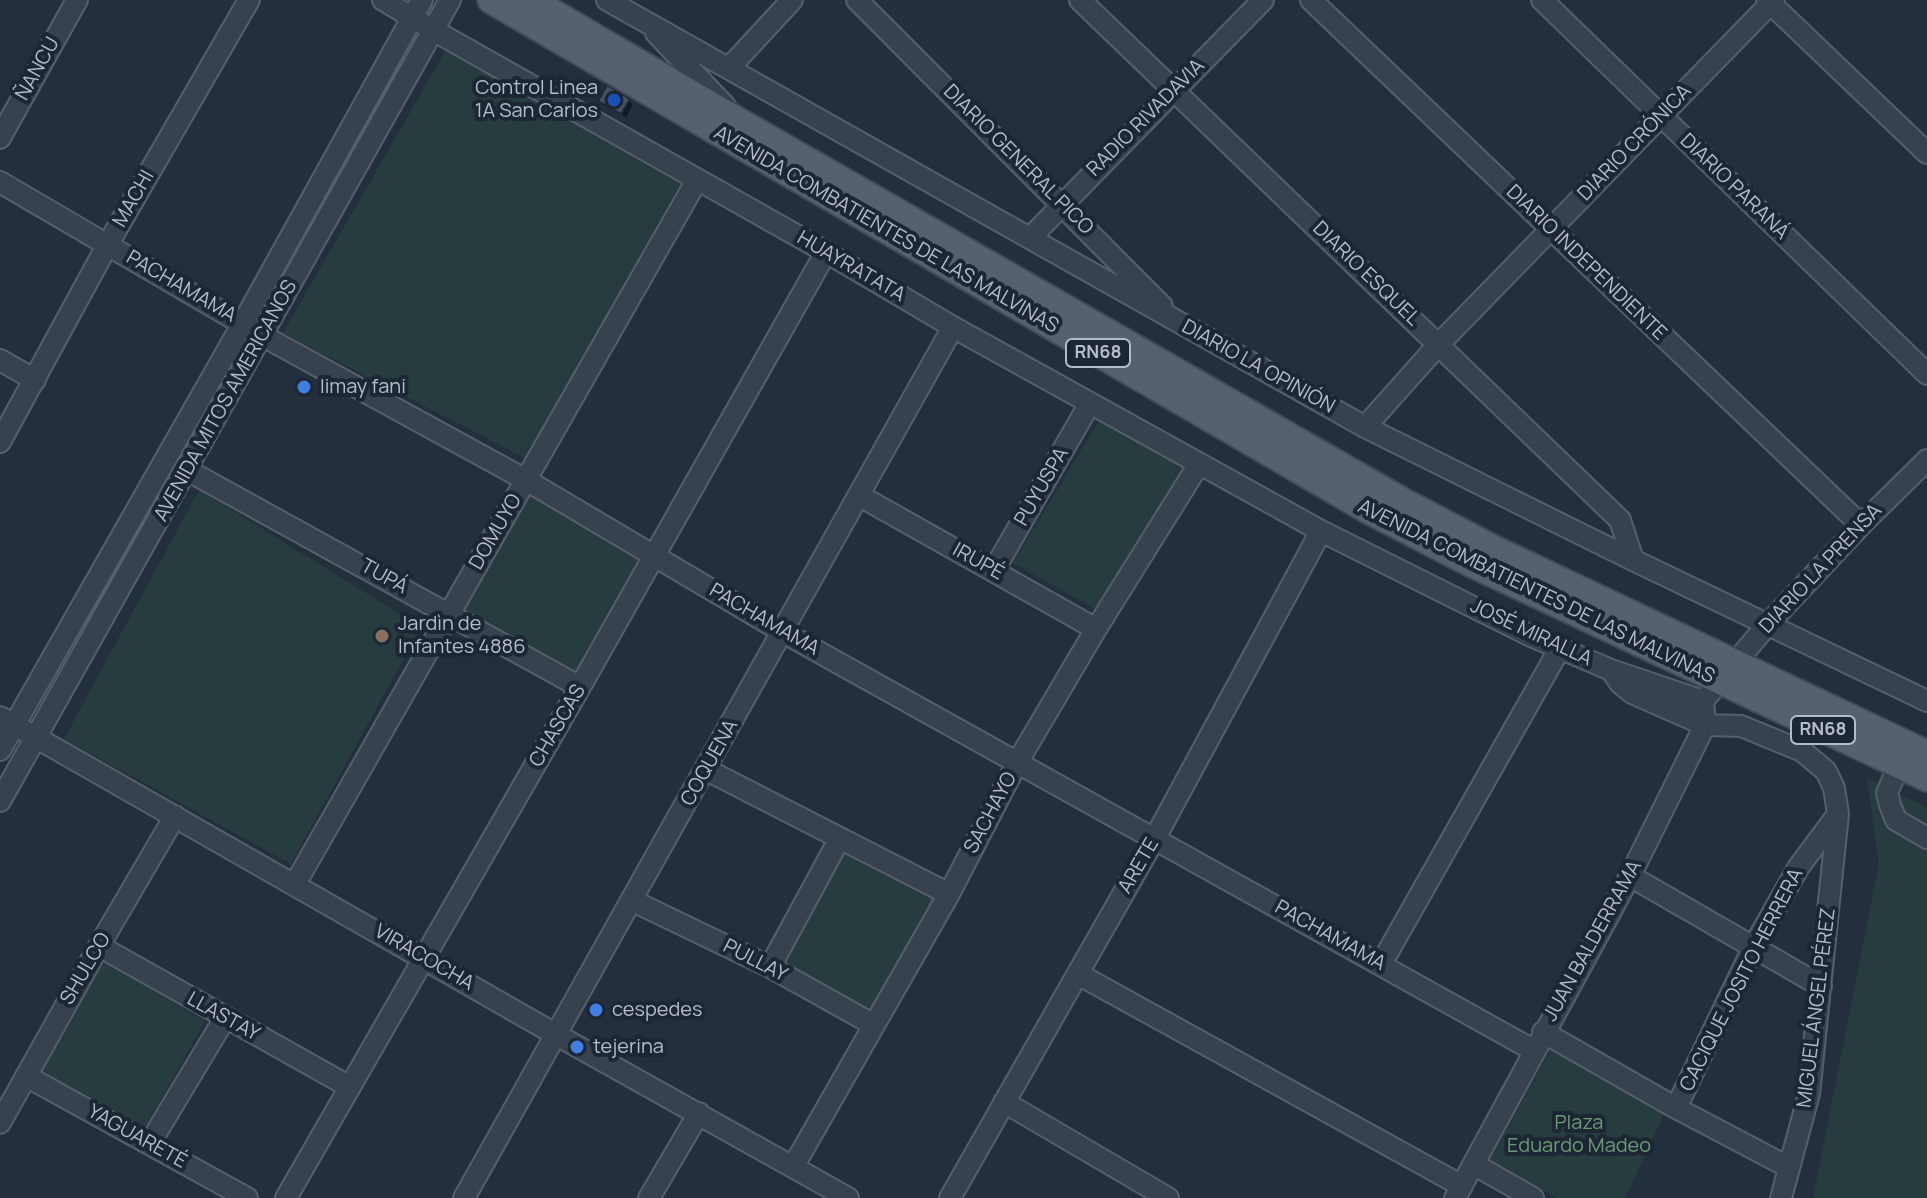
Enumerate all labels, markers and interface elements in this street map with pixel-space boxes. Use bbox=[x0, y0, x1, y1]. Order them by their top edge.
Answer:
street label: ÑANCU bbox=[11, 33, 65, 105]
street label: RADIO RIVADAVIA bbox=[1082, 54, 1210, 182]
place label: Control Linea 1A San Carlos bbox=[475, 76, 598, 123]
street label: DIARIO GENERAL PICO bbox=[938, 80, 1098, 240]
street label: DIARIO CRÓNICA bbox=[1573, 80, 1697, 206]
marker: Control Linea 1A San Carlos bbox=[605, 91, 623, 109]
street label: AVENIDA COMBATIENTES DE LAS MALVINAS bbox=[710, 121, 1062, 339]
street label: DIARIO PARANÁ bbox=[1675, 129, 1793, 245]
street label: MACHI bbox=[108, 166, 160, 232]
street label: DIARIO INDEPENDIENTE bbox=[1501, 180, 1671, 346]
street label: DIARIO ESQUEL bbox=[1307, 217, 1425, 331]
street label: HUAYRATATA bbox=[793, 226, 909, 308]
street label: PACHAMAMA bbox=[122, 246, 240, 328]
street label: AVENIDA MITOS AMERICANOS bbox=[150, 276, 302, 526]
street label: DIARIO LA OPINIÓN bbox=[1177, 315, 1339, 419]
road number: RN68 bbox=[1066, 339, 1130, 367]
place label: limay fani bbox=[320, 375, 406, 399]
marker: limay fani bbox=[295, 378, 313, 396]
street label: PUYUSPA bbox=[1010, 443, 1074, 531]
street label: DOMUYO bbox=[465, 490, 527, 574]
street label: AVENIDA COMBATIENTES DE LAS MALVINAS bbox=[1354, 495, 1718, 689]
street label: DIARIO LA PRENSA bbox=[1755, 499, 1887, 639]
street label: IRUPÉ bbox=[948, 538, 1008, 586]
street label: TUPÁ bbox=[356, 554, 412, 600]
street label: PACHAMAMA bbox=[705, 579, 823, 661]
street label: JOSÉ MIRALLA bbox=[1466, 594, 1596, 672]
place label: Jardìn de Infantes 4886 bbox=[398, 612, 526, 659]
marker: Jardìn de Infantes 4886 bbox=[373, 627, 391, 645]
street label: CHASCAS bbox=[525, 681, 591, 771]
street label: COQUENA bbox=[676, 716, 744, 810]
road number: RN68 bbox=[1791, 716, 1855, 744]
street label: SACHAYO bbox=[960, 768, 1022, 858]
street label: ARETE bbox=[1114, 834, 1164, 898]
street label: JUAN BALDERRAMA bbox=[1539, 856, 1647, 1026]
street label: CACIQUE JOSITO HERRERA bbox=[1675, 864, 1809, 1096]
street label: PACHAMAMA bbox=[1270, 896, 1390, 976]
street label: MIGUEL ÁNGEL PÉREZ bbox=[1793, 907, 1841, 1109]
street label: VIRACOCHA bbox=[370, 920, 478, 996]
street label: SHULCO bbox=[56, 929, 116, 1009]
street label: PULLAY bbox=[719, 935, 791, 987]
street label: LLASTAY bbox=[183, 987, 263, 1047]
place label: cespedes bbox=[612, 998, 703, 1022]
marker: cespedes bbox=[587, 1001, 605, 1019]
place label: tejerina bbox=[593, 1035, 664, 1059]
marker: tejerina bbox=[568, 1038, 586, 1056]
street label: YAGUARETÉ bbox=[83, 1100, 191, 1174]
park label: Plaza Eduardo Madeo bbox=[1507, 1111, 1651, 1158]

